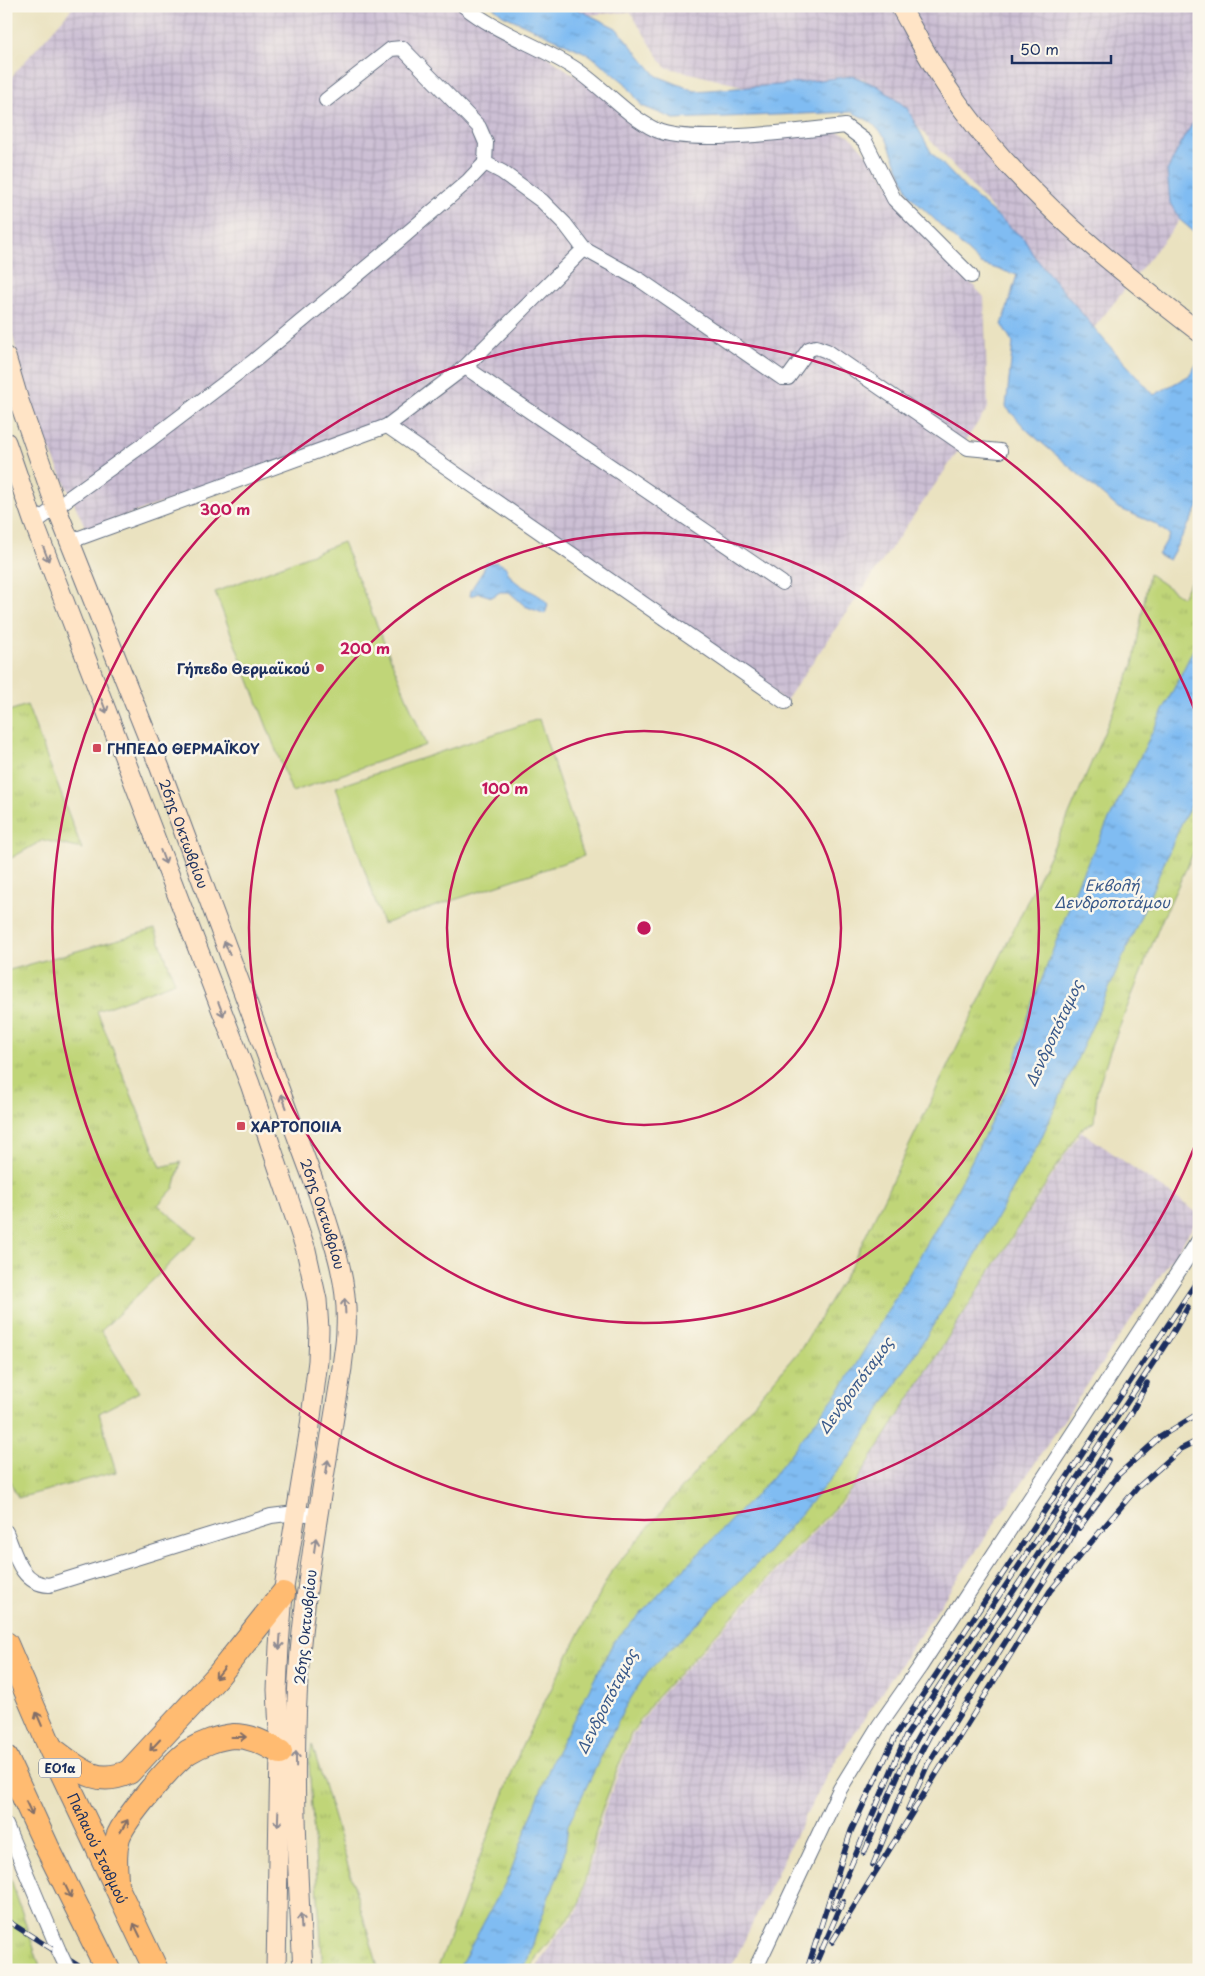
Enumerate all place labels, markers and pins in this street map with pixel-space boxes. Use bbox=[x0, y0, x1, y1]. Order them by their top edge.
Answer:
place label: Γήπεδο Θερμαϊκού bbox=[177, 658, 310, 679]
marker: Γήπεδο Θερμαϊκού bbox=[314, 662, 326, 674]
place label: ΓΗΠΕΔΟ ΘΕΡΜΑΪΚΟΥ bbox=[107, 738, 260, 759]
marker: ΓΗΠΕΔΟ ΘΕΡΜΑΪΚΟΥ bbox=[91, 742, 103, 754]
centre of rings bbox=[635, 919, 653, 937]
place label: ΧΑΡΤΟΠΟΙΙΑ bbox=[251, 1116, 342, 1137]
marker: ΧΑΡΤΟΠΟΙΙΑ bbox=[235, 1120, 247, 1132]

